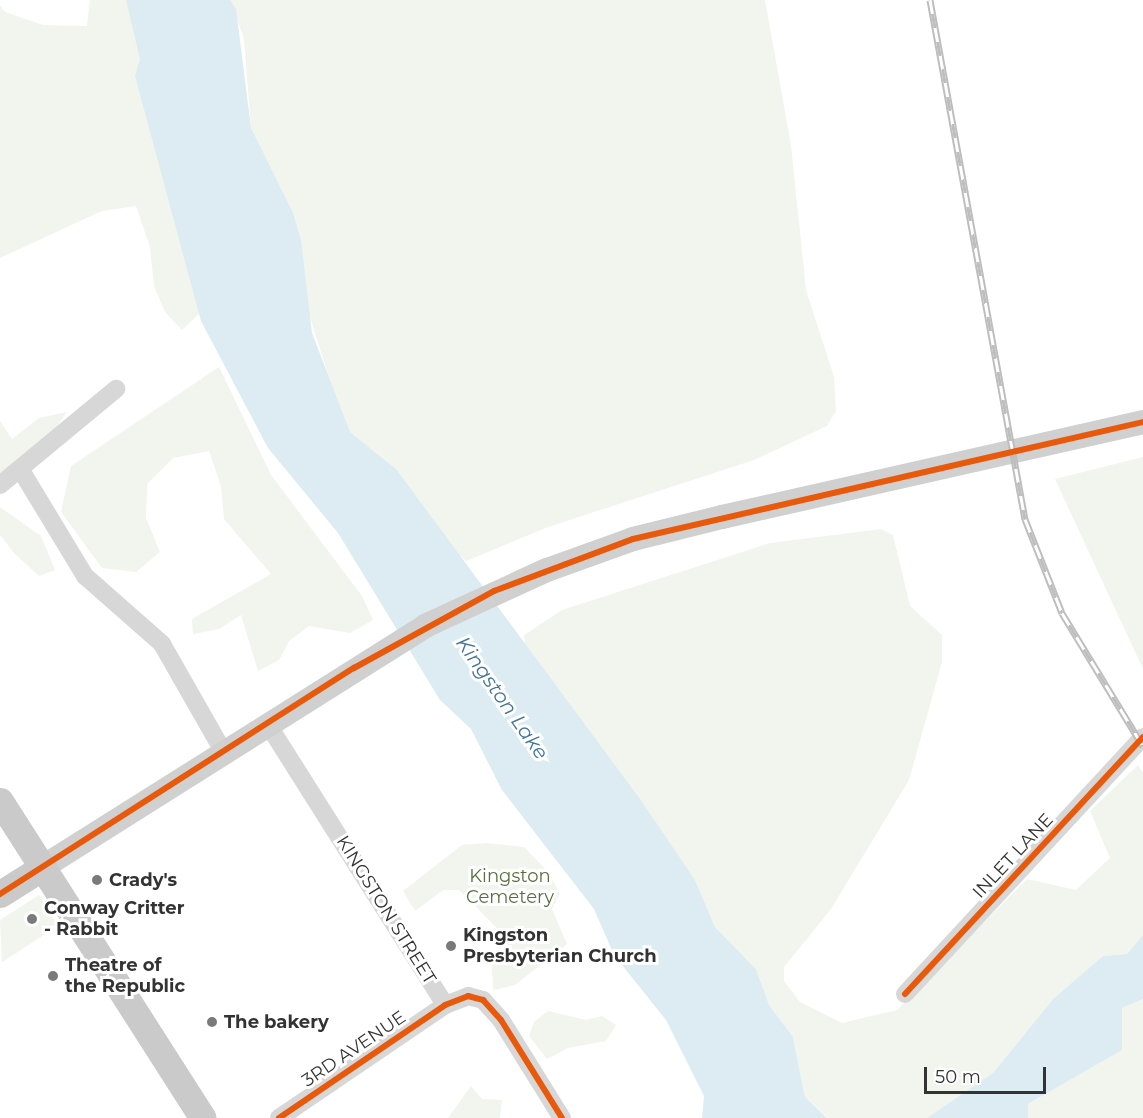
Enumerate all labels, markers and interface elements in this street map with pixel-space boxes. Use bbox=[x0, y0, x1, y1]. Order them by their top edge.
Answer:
water label: Kingston Lake bbox=[451, 632, 553, 764]
street label: INLET LANE bbox=[968, 809, 1058, 903]
street label: KINGSTON STREET bbox=[332, 832, 440, 988]
park label: Kingston Cemetery bbox=[466, 866, 554, 908]
place label: Crady's bbox=[109, 869, 177, 891]
marker: Crady's bbox=[90, 873, 104, 887]
place label: Conway Critter - Rabbit bbox=[44, 898, 184, 940]
marker: Conway Critter - Rabbit bbox=[25, 912, 39, 926]
place label: Kingston Presbyterian Church bbox=[463, 925, 657, 968]
marker: Kingston Presbyterian Church bbox=[444, 939, 458, 953]
place label: Theatre of the Republic bbox=[65, 955, 185, 998]
marker: Theatre of the Republic bbox=[46, 969, 60, 983]
street label: 3RD AVENUE bbox=[298, 1006, 410, 1092]
place label: The bakery bbox=[224, 1011, 329, 1033]
marker: The bakery bbox=[205, 1015, 219, 1029]
scale bar bbox=[927, 1055, 1048, 1093]
text: 50 m bbox=[935, 1066, 981, 1088]

